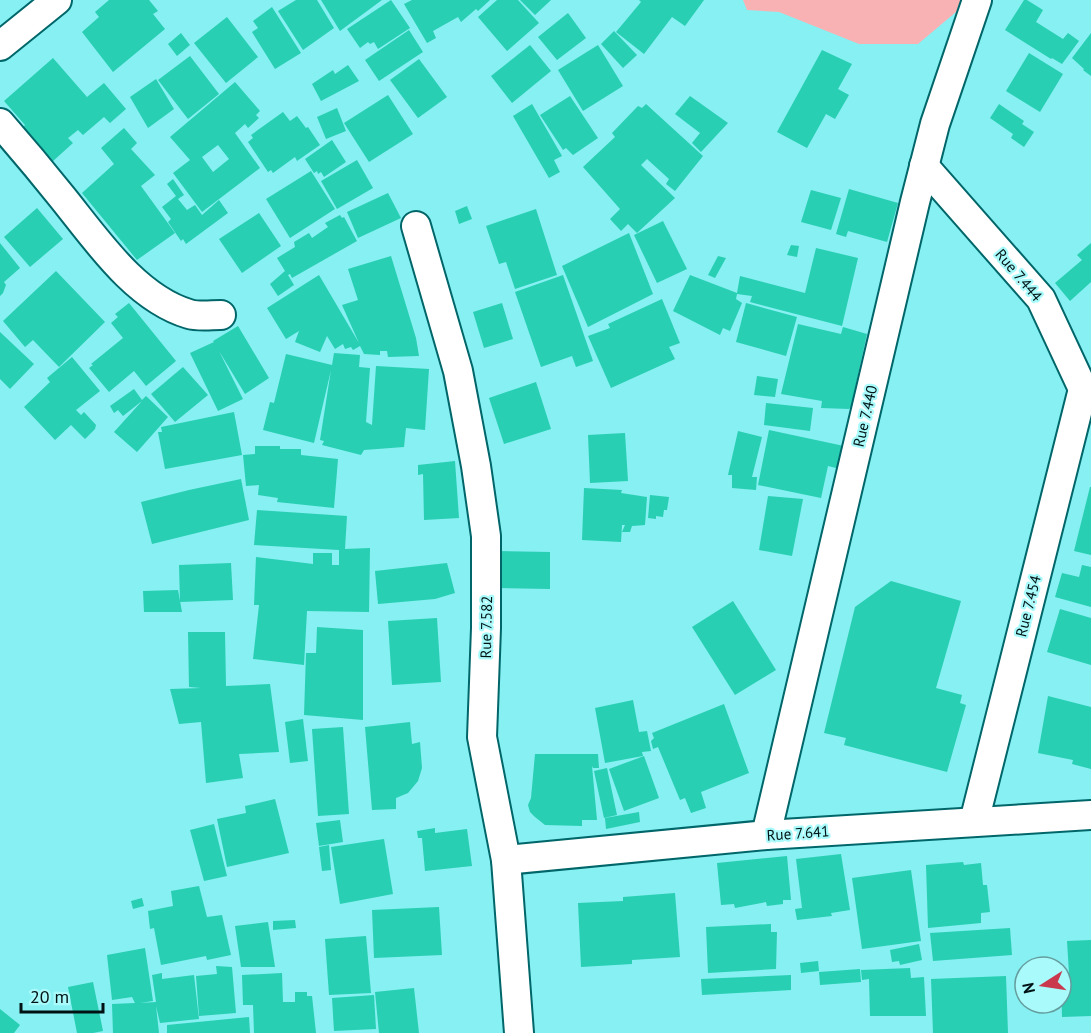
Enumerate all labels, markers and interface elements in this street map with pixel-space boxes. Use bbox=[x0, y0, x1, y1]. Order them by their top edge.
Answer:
street label: Rue 7.444 bbox=[992, 245, 1046, 305]
street label: Rue 7.440 bbox=[849, 383, 881, 449]
street label: Rue 7.454 bbox=[1011, 573, 1045, 639]
street label: Rue 7.582 bbox=[476, 595, 496, 659]
street label: Rue 7.641 bbox=[766, 821, 830, 845]
north arrow bbox=[1013, 955, 1073, 1015]
scale bar bbox=[21, 976, 104, 1014]
text: N bbox=[1017, 981, 1039, 995]
text: 20 m bbox=[30, 985, 69, 1008]

